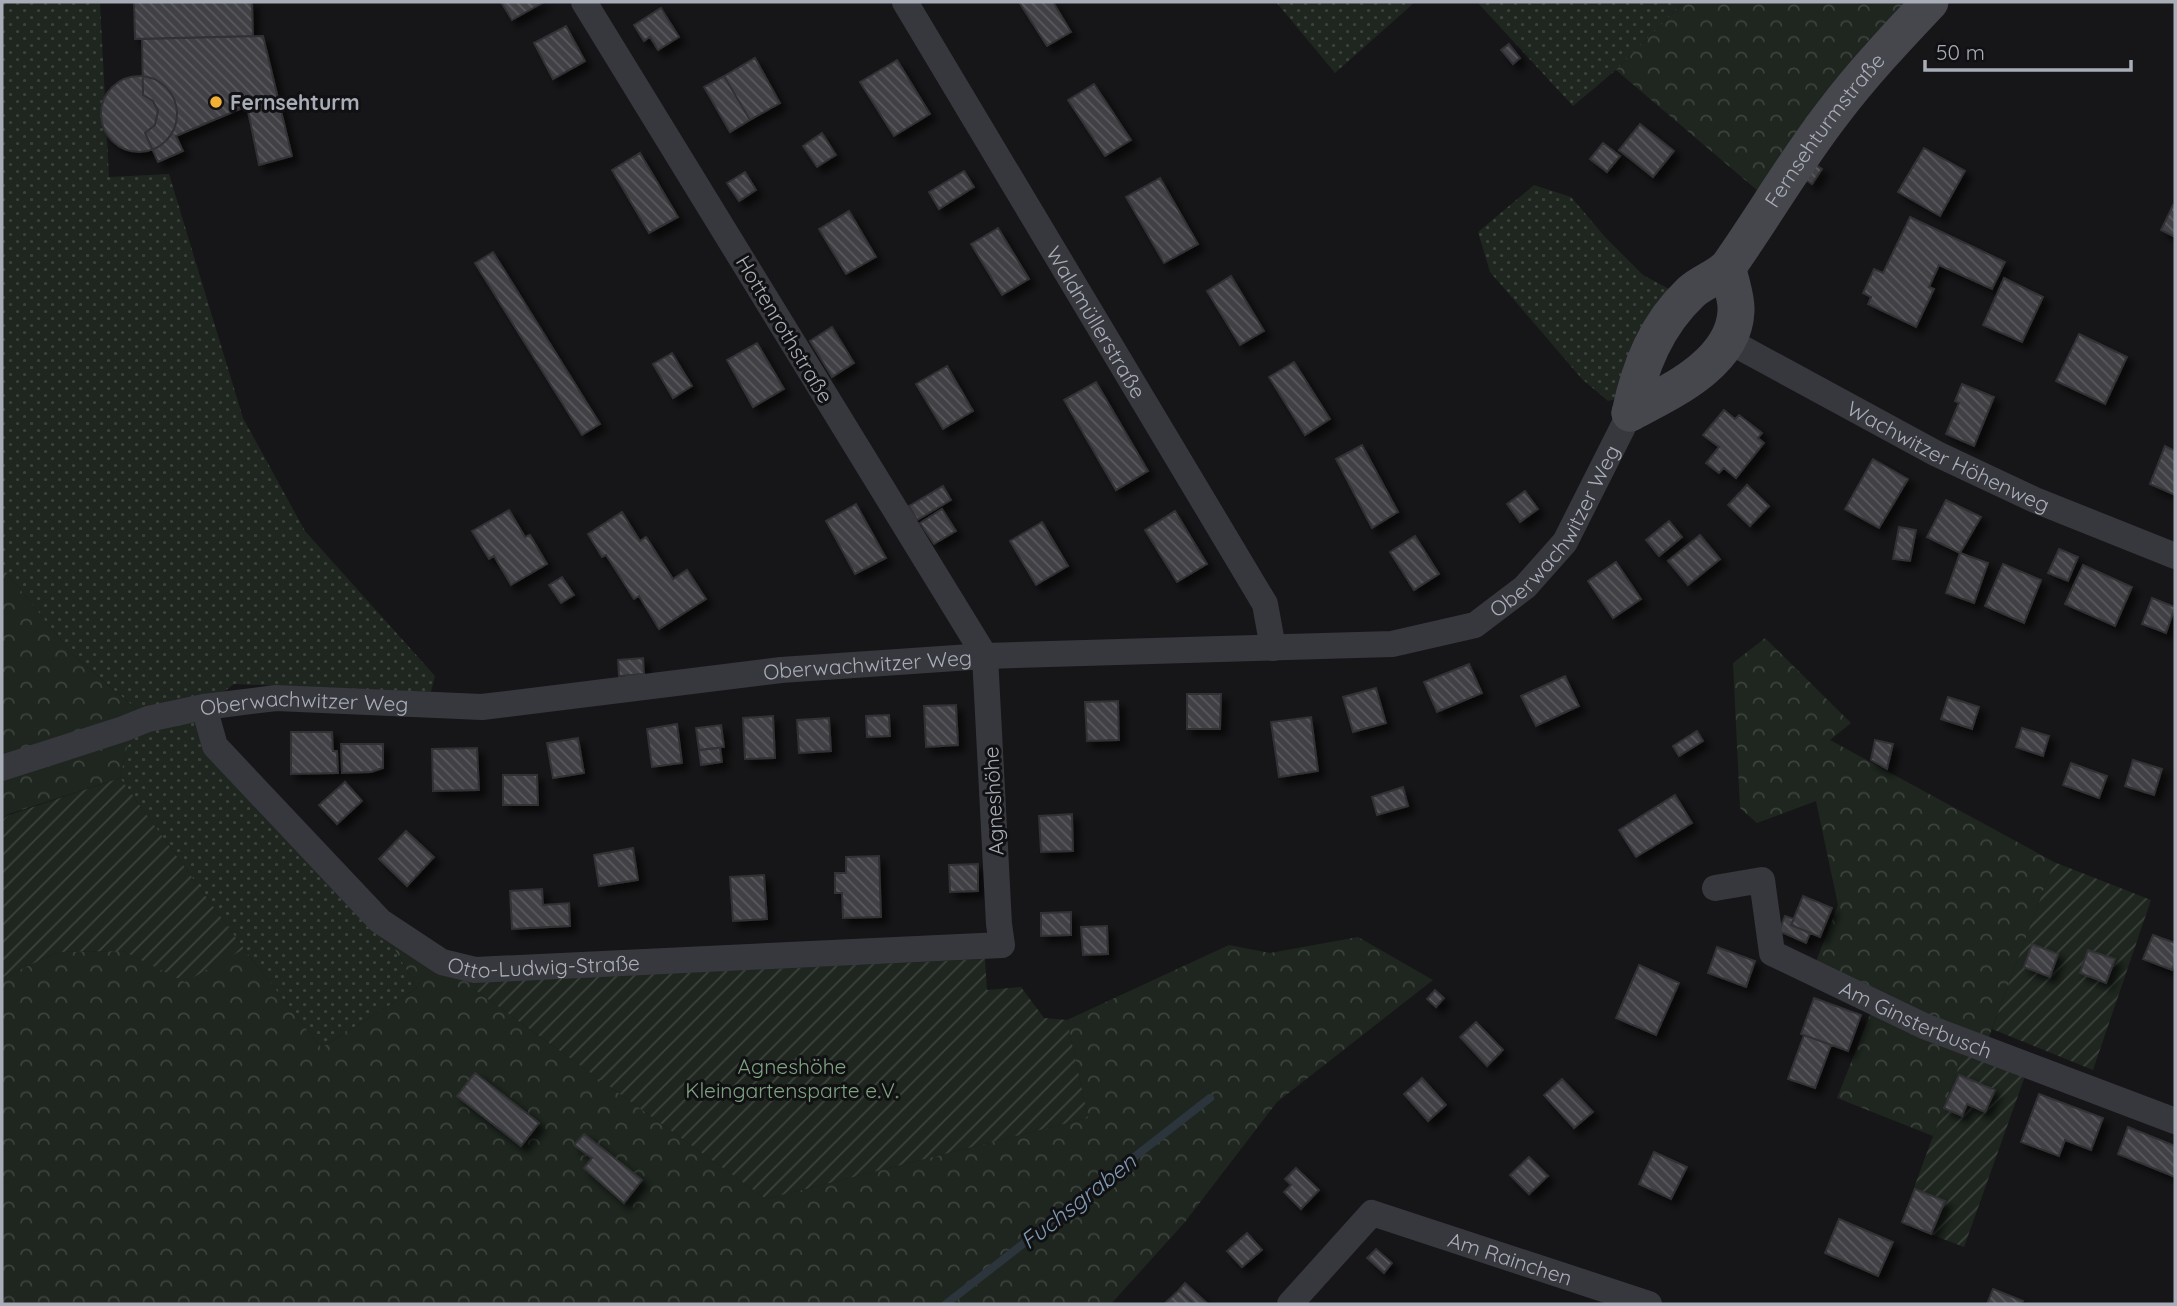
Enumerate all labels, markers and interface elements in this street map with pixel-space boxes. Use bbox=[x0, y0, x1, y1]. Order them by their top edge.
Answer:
scale bar bbox=[1925, 28, 2132, 72]
text: 50 m bbox=[1936, 39, 1985, 65]
street label: Fernsehturmstraße bbox=[1759, 47, 1890, 212]
place label: Fernsehturm bbox=[230, 89, 360, 115]
marker: Fernsehturm bbox=[208, 94, 224, 110]
street label: Waldmüllerstraße bbox=[1041, 241, 1152, 403]
street label: Hottenrothstraße bbox=[731, 251, 839, 407]
street label: Wachwitzer Höhenweg bbox=[1843, 395, 2053, 517]
street label: Oberwachwitzer Weg bbox=[1484, 440, 1625, 622]
street label: Oberwachwitzer Weg bbox=[762, 644, 973, 685]
street label: Oberwachwitzer Weg bbox=[199, 685, 409, 720]
street label: Agneshöhe bbox=[977, 746, 1009, 856]
street label: Otto-Ludwig-Straße bbox=[445, 949, 640, 983]
street label: Am Ginsterbusch bbox=[1835, 974, 1996, 1064]
park label: Agneshöhe Kleingartensparte e.V. bbox=[685, 1053, 899, 1103]
water label: Fuchsgraben bbox=[1014, 1146, 1142, 1255]
street label: Am Rainchen bbox=[1445, 1226, 1576, 1291]

